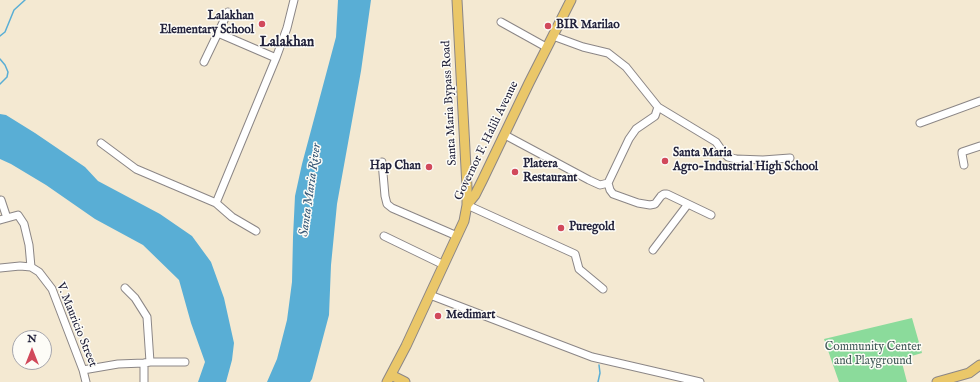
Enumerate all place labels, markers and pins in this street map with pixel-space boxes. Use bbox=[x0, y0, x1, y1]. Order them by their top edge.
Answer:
place label: Lalakhan Elementary School bbox=[160, 10, 254, 38]
marker: Lalakhan Elementary School bbox=[257, 19, 267, 29]
place label: BIR Marilao bbox=[556, 19, 620, 33]
marker: BIR Marilao bbox=[543, 21, 553, 31]
place label: Santa Maria Agro-Industrial High School bbox=[673, 147, 818, 175]
marker: Santa Maria Agro-Industrial High School bbox=[660, 156, 670, 166]
place label: Platera Restaurant bbox=[523, 158, 577, 186]
place label: Hap Chan bbox=[370, 160, 421, 174]
marker: Hap Chan bbox=[424, 162, 434, 172]
marker: Platera Restaurant bbox=[510, 167, 520, 177]
place label: Puregold bbox=[569, 221, 615, 235]
marker: Puregold bbox=[556, 223, 566, 233]
place label: Medimart bbox=[446, 309, 495, 323]
marker: Medimart bbox=[433, 311, 443, 321]

